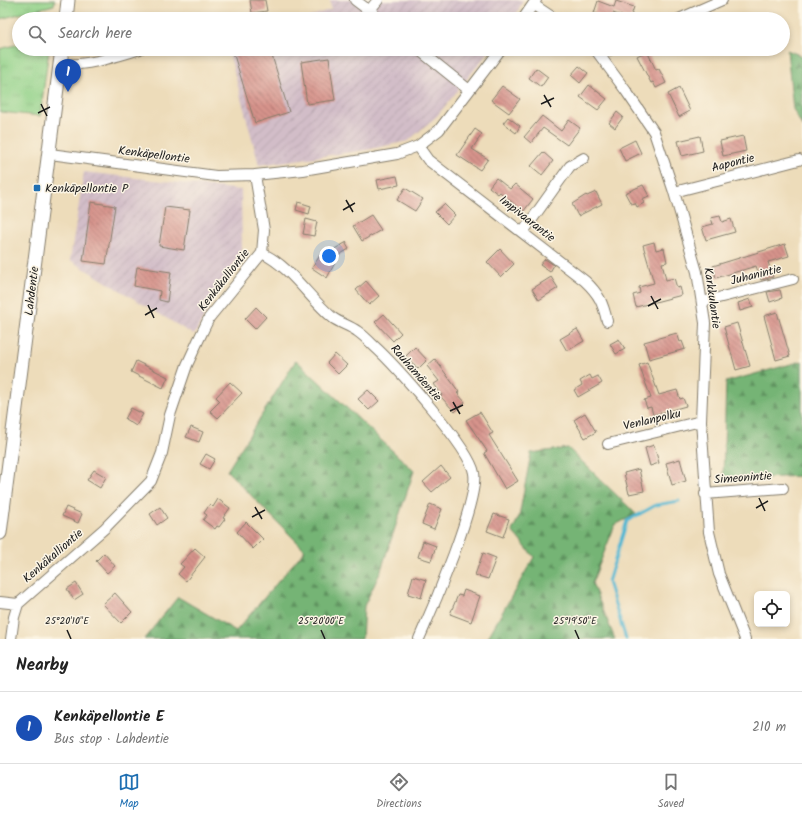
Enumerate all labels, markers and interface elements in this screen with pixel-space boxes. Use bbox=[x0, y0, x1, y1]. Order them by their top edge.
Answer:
search box bbox=[12, 12, 790, 56]
text: Search here bbox=[58, 22, 132, 46]
icon: search bbox=[26, 23, 48, 45]
pin: 1 bbox=[55, 59, 81, 92]
street label: Kenkäpellontie bbox=[117, 141, 191, 169]
street label: Aapontie bbox=[710, 148, 757, 177]
place label: Kenkäpellontie P bbox=[45, 179, 129, 198]
marker: Kenkäpellontie P bbox=[32, 183, 42, 193]
street label: Impivaarantie bbox=[495, 191, 560, 248]
street label: Kenkäkalliontie bbox=[193, 244, 255, 315]
your location bbox=[319, 246, 339, 266]
street label: Juhanintie bbox=[728, 259, 784, 291]
street label: Lahdentie bbox=[20, 265, 45, 317]
street label: Karkkulantie bbox=[698, 266, 726, 330]
street label: Rauhamäentie bbox=[386, 340, 447, 406]
street label: Venlanpolku bbox=[621, 404, 683, 436]
street label: Simeonintie bbox=[713, 466, 773, 490]
street label: Kenkäkalliontie bbox=[19, 524, 88, 588]
map controls bbox=[754, 591, 790, 627]
button: locate bbox=[754, 591, 790, 627]
text: 25°20'10"E bbox=[45, 613, 90, 629]
text: 25°20'00"E bbox=[298, 613, 345, 629]
text: 25°19'50"E bbox=[553, 613, 598, 629]
text: Nearby bbox=[16, 652, 68, 679]
text: Kenkäpellontie E bbox=[54, 705, 164, 729]
text: 1 bbox=[27, 717, 31, 738]
text: 210 m bbox=[752, 717, 786, 738]
text: Bus stop · Lahdentie bbox=[54, 729, 169, 750]
tab: Map bbox=[118, 771, 140, 813]
tab: Directions bbox=[376, 771, 422, 813]
tab: Saved bbox=[658, 771, 684, 813]

